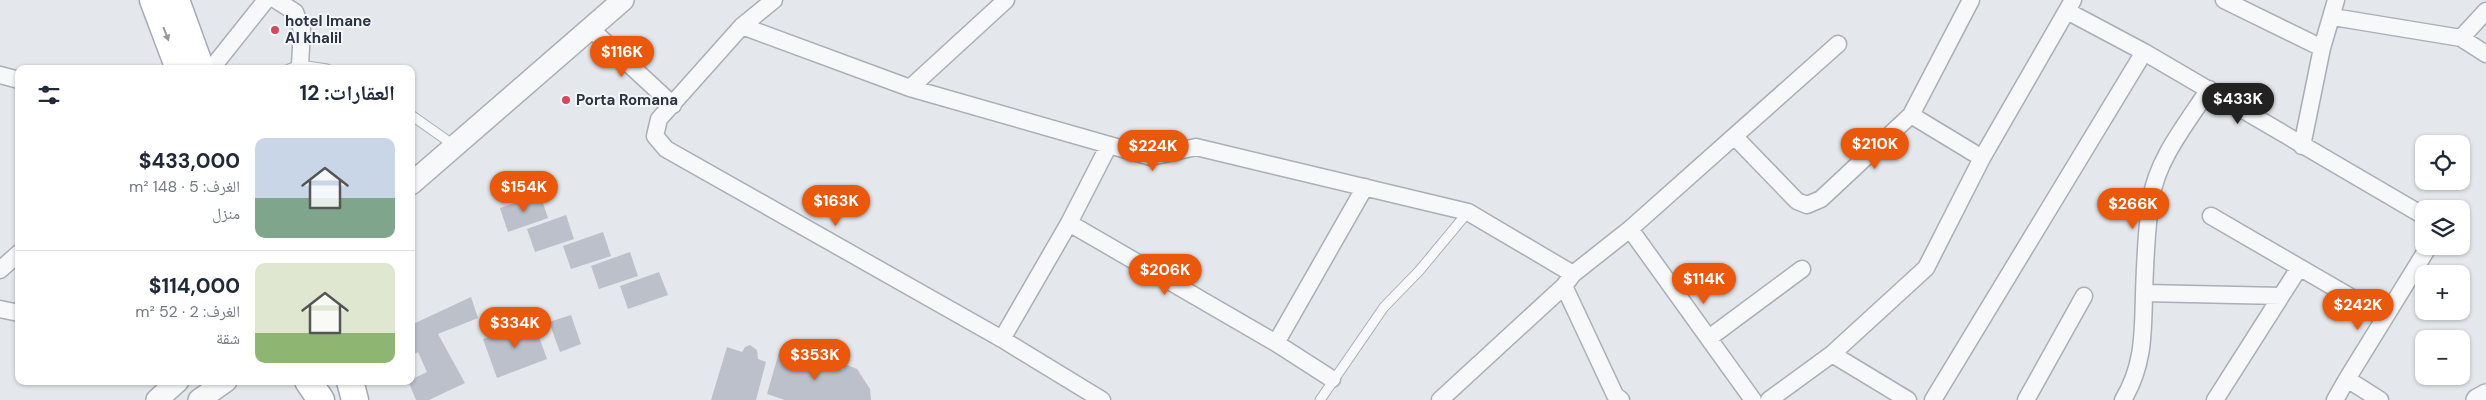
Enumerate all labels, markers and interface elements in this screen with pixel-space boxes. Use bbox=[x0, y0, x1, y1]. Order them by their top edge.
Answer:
place label: hotel Imane Al khalil bbox=[285, 11, 371, 48]
marker: hotel Imane Al khalil bbox=[269, 24, 281, 36]
one-way arrow bbox=[163, 27, 170, 42]
pin: $116K bbox=[587, 36, 657, 78]
text: $116K bbox=[601, 41, 643, 62]
text: العقارات: 12 bbox=[300, 79, 395, 107]
icon: filters bbox=[35, 81, 63, 109]
pin: $433K bbox=[2203, 82, 2273, 125]
text: $433K bbox=[2213, 88, 2263, 109]
place label: Porta Romana bbox=[576, 90, 678, 110]
marker: Porta Romana bbox=[560, 94, 572, 106]
pin: $210K bbox=[1840, 128, 1910, 170]
pin: $224K bbox=[1118, 130, 1188, 172]
text: $210K bbox=[1852, 133, 1898, 154]
text: $224K bbox=[1129, 135, 1177, 156]
map controls bbox=[2415, 135, 2470, 385]
button: locate bbox=[2415, 135, 2470, 190]
text: $433,000 bbox=[139, 147, 240, 175]
icon: home bbox=[295, 158, 355, 218]
pin: $154K bbox=[489, 170, 559, 213]
text: الغرف: 5 · 148 m² bbox=[129, 176, 240, 197]
text: $154K bbox=[501, 176, 547, 197]
pin: $163K bbox=[801, 184, 871, 227]
pin: $266K bbox=[2098, 188, 2168, 230]
text: $163K bbox=[813, 190, 859, 211]
text: $266K bbox=[2108, 193, 2158, 214]
button: layers bbox=[2415, 200, 2470, 255]
text: منزل bbox=[212, 203, 240, 224]
pin: $206K bbox=[1130, 254, 1200, 296]
text: $206K bbox=[1140, 259, 1190, 280]
pin: $114K bbox=[1669, 262, 1739, 305]
button: + bbox=[2415, 265, 2470, 320]
text: $114K bbox=[1683, 268, 1725, 289]
text: $114,000 bbox=[149, 272, 240, 300]
icon: home bbox=[295, 283, 355, 343]
pin: $242K bbox=[2323, 288, 2393, 331]
text: $242K bbox=[2334, 294, 2382, 315]
text: الغرف: 2 · 52 m² bbox=[135, 301, 240, 322]
pin: $334K bbox=[480, 306, 550, 349]
text: $334K bbox=[490, 312, 540, 333]
text: شقة bbox=[216, 328, 240, 349]
button: − bbox=[2415, 330, 2470, 385]
pin: $353K bbox=[780, 338, 850, 381]
text: $353K bbox=[790, 344, 840, 365]

